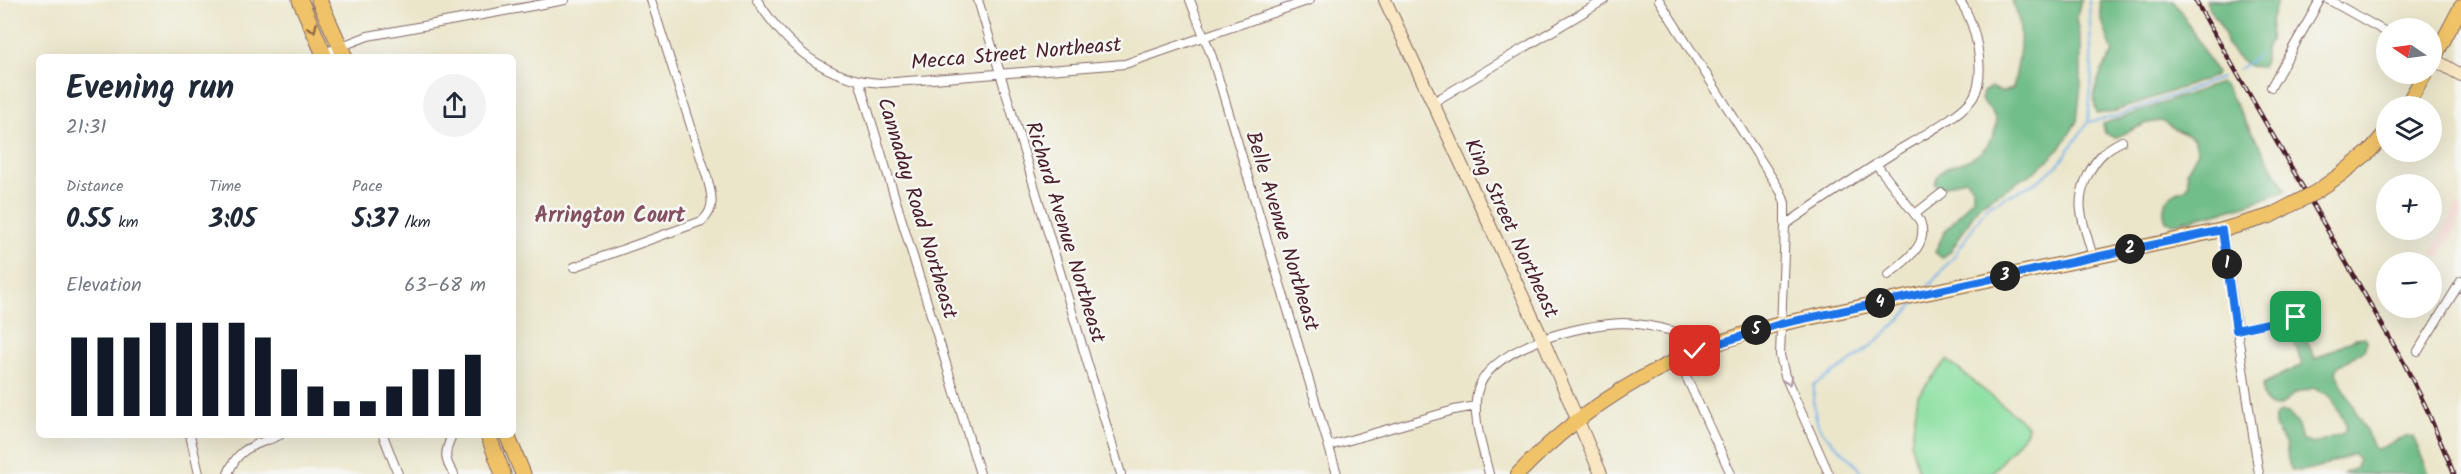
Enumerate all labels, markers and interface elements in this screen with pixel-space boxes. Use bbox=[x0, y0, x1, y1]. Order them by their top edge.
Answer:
north arrow bbox=[2376, 18, 2442, 84]
map controls bbox=[2376, 18, 2442, 318]
one-way arrow bbox=[306, 22, 318, 33]
street label: Mecca Street Northeast bbox=[910, 29, 1124, 80]
text: Evening run bbox=[66, 63, 234, 116]
button: share bbox=[423, 74, 486, 137]
street label: Cannaday Road Northeast bbox=[867, 94, 966, 324]
button: layers bbox=[2376, 96, 2442, 162]
text: 21:31 bbox=[66, 112, 107, 144]
street label: Richard Avenue Northeast bbox=[1015, 118, 1114, 348]
street label: Belle Avenue Northeast bbox=[1235, 127, 1328, 336]
street label: King Street Northeast bbox=[1454, 133, 1567, 325]
text: Distance bbox=[66, 174, 124, 199]
text: Time bbox=[209, 174, 241, 199]
text: Pace bbox=[352, 174, 383, 199]
button: + bbox=[2376, 174, 2442, 240]
text: 0.55 bbox=[66, 199, 112, 241]
text: 3:05 bbox=[209, 199, 256, 241]
text: 5:37 bbox=[352, 199, 398, 241]
district label: Arrington Court bbox=[534, 199, 687, 234]
text: km bbox=[112, 210, 138, 235]
text: /km bbox=[398, 210, 430, 235]
pin: 2 bbox=[2115, 234, 2145, 264]
text: 2 bbox=[2125, 236, 2135, 261]
pin: 1 bbox=[2212, 249, 2242, 279]
text: 1 bbox=[2225, 251, 2229, 276]
button: − bbox=[2376, 252, 2442, 318]
pin: 3 bbox=[1990, 261, 2020, 291]
text: 3 bbox=[2001, 263, 2009, 288]
text: Elevation bbox=[66, 270, 142, 302]
text: 63–68 m bbox=[404, 270, 486, 302]
pin: 4 bbox=[1865, 288, 1895, 318]
text: 4 bbox=[1876, 290, 1884, 315]
pin bbox=[2270, 291, 2321, 342]
icon: arrive bbox=[2279, 300, 2312, 333]
pin: 5 bbox=[1741, 315, 1771, 345]
text: 5 bbox=[1752, 317, 1760, 342]
pin bbox=[1669, 325, 1720, 376]
icon: check bbox=[1678, 334, 1711, 367]
one-way arrow bbox=[1781, 375, 1793, 386]

